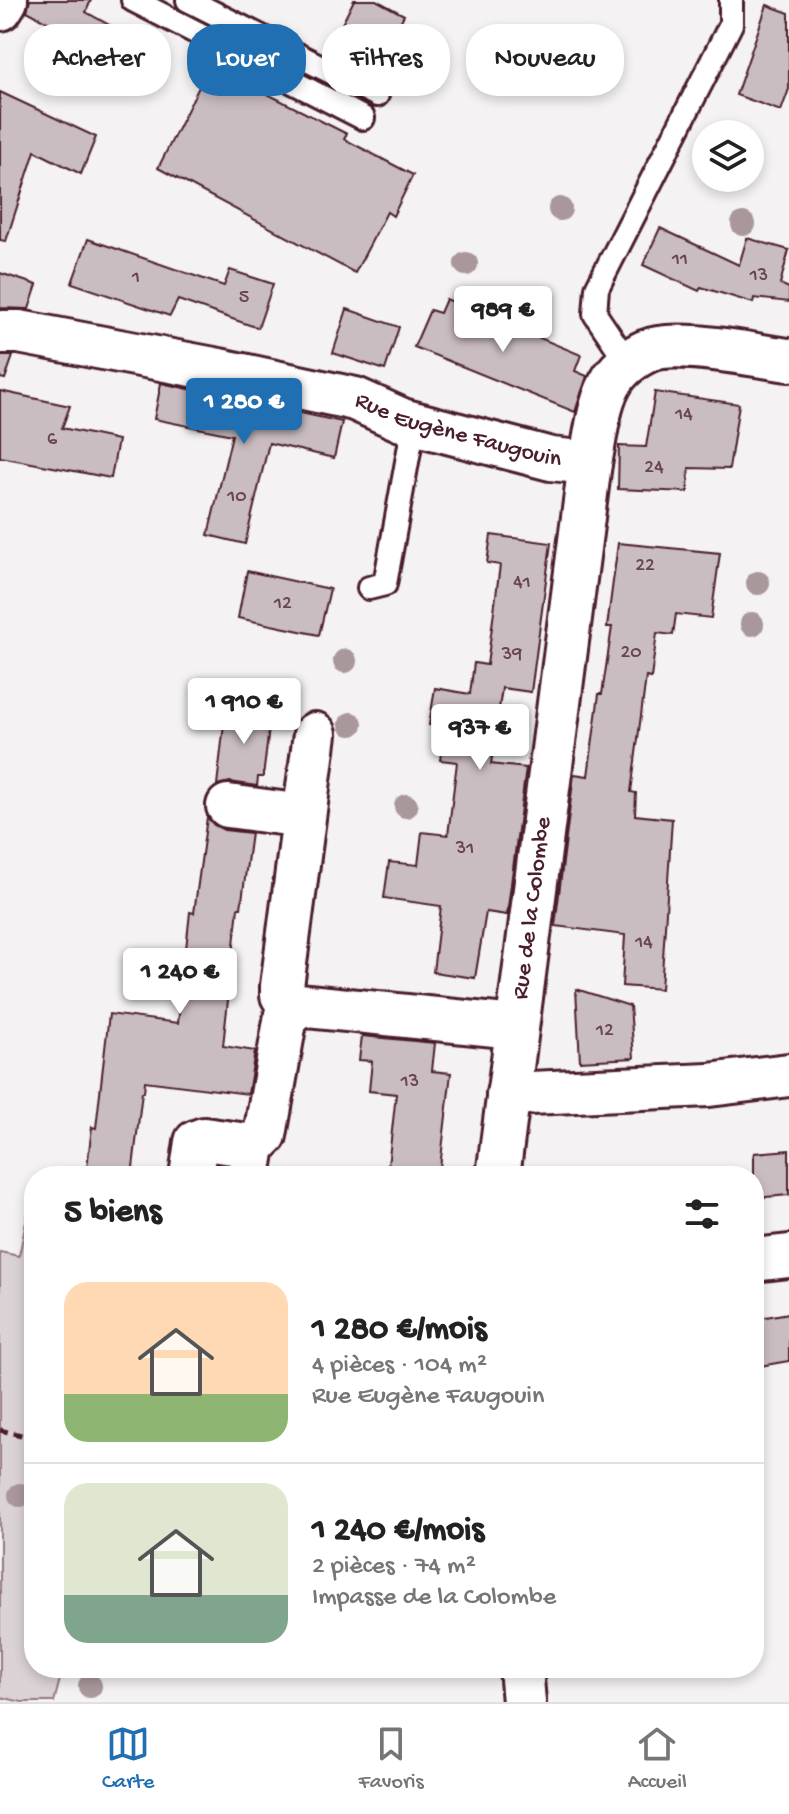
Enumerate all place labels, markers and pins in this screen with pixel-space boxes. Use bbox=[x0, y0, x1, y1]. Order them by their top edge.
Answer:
pin: 989 € bbox=[447, 286, 559, 354]
pin: 1 280 € bbox=[170, 378, 318, 446]
pin: 1 910 € bbox=[170, 678, 318, 746]
pin: 937 € bbox=[424, 704, 536, 772]
pin: 1 240 € bbox=[106, 948, 254, 1016]

